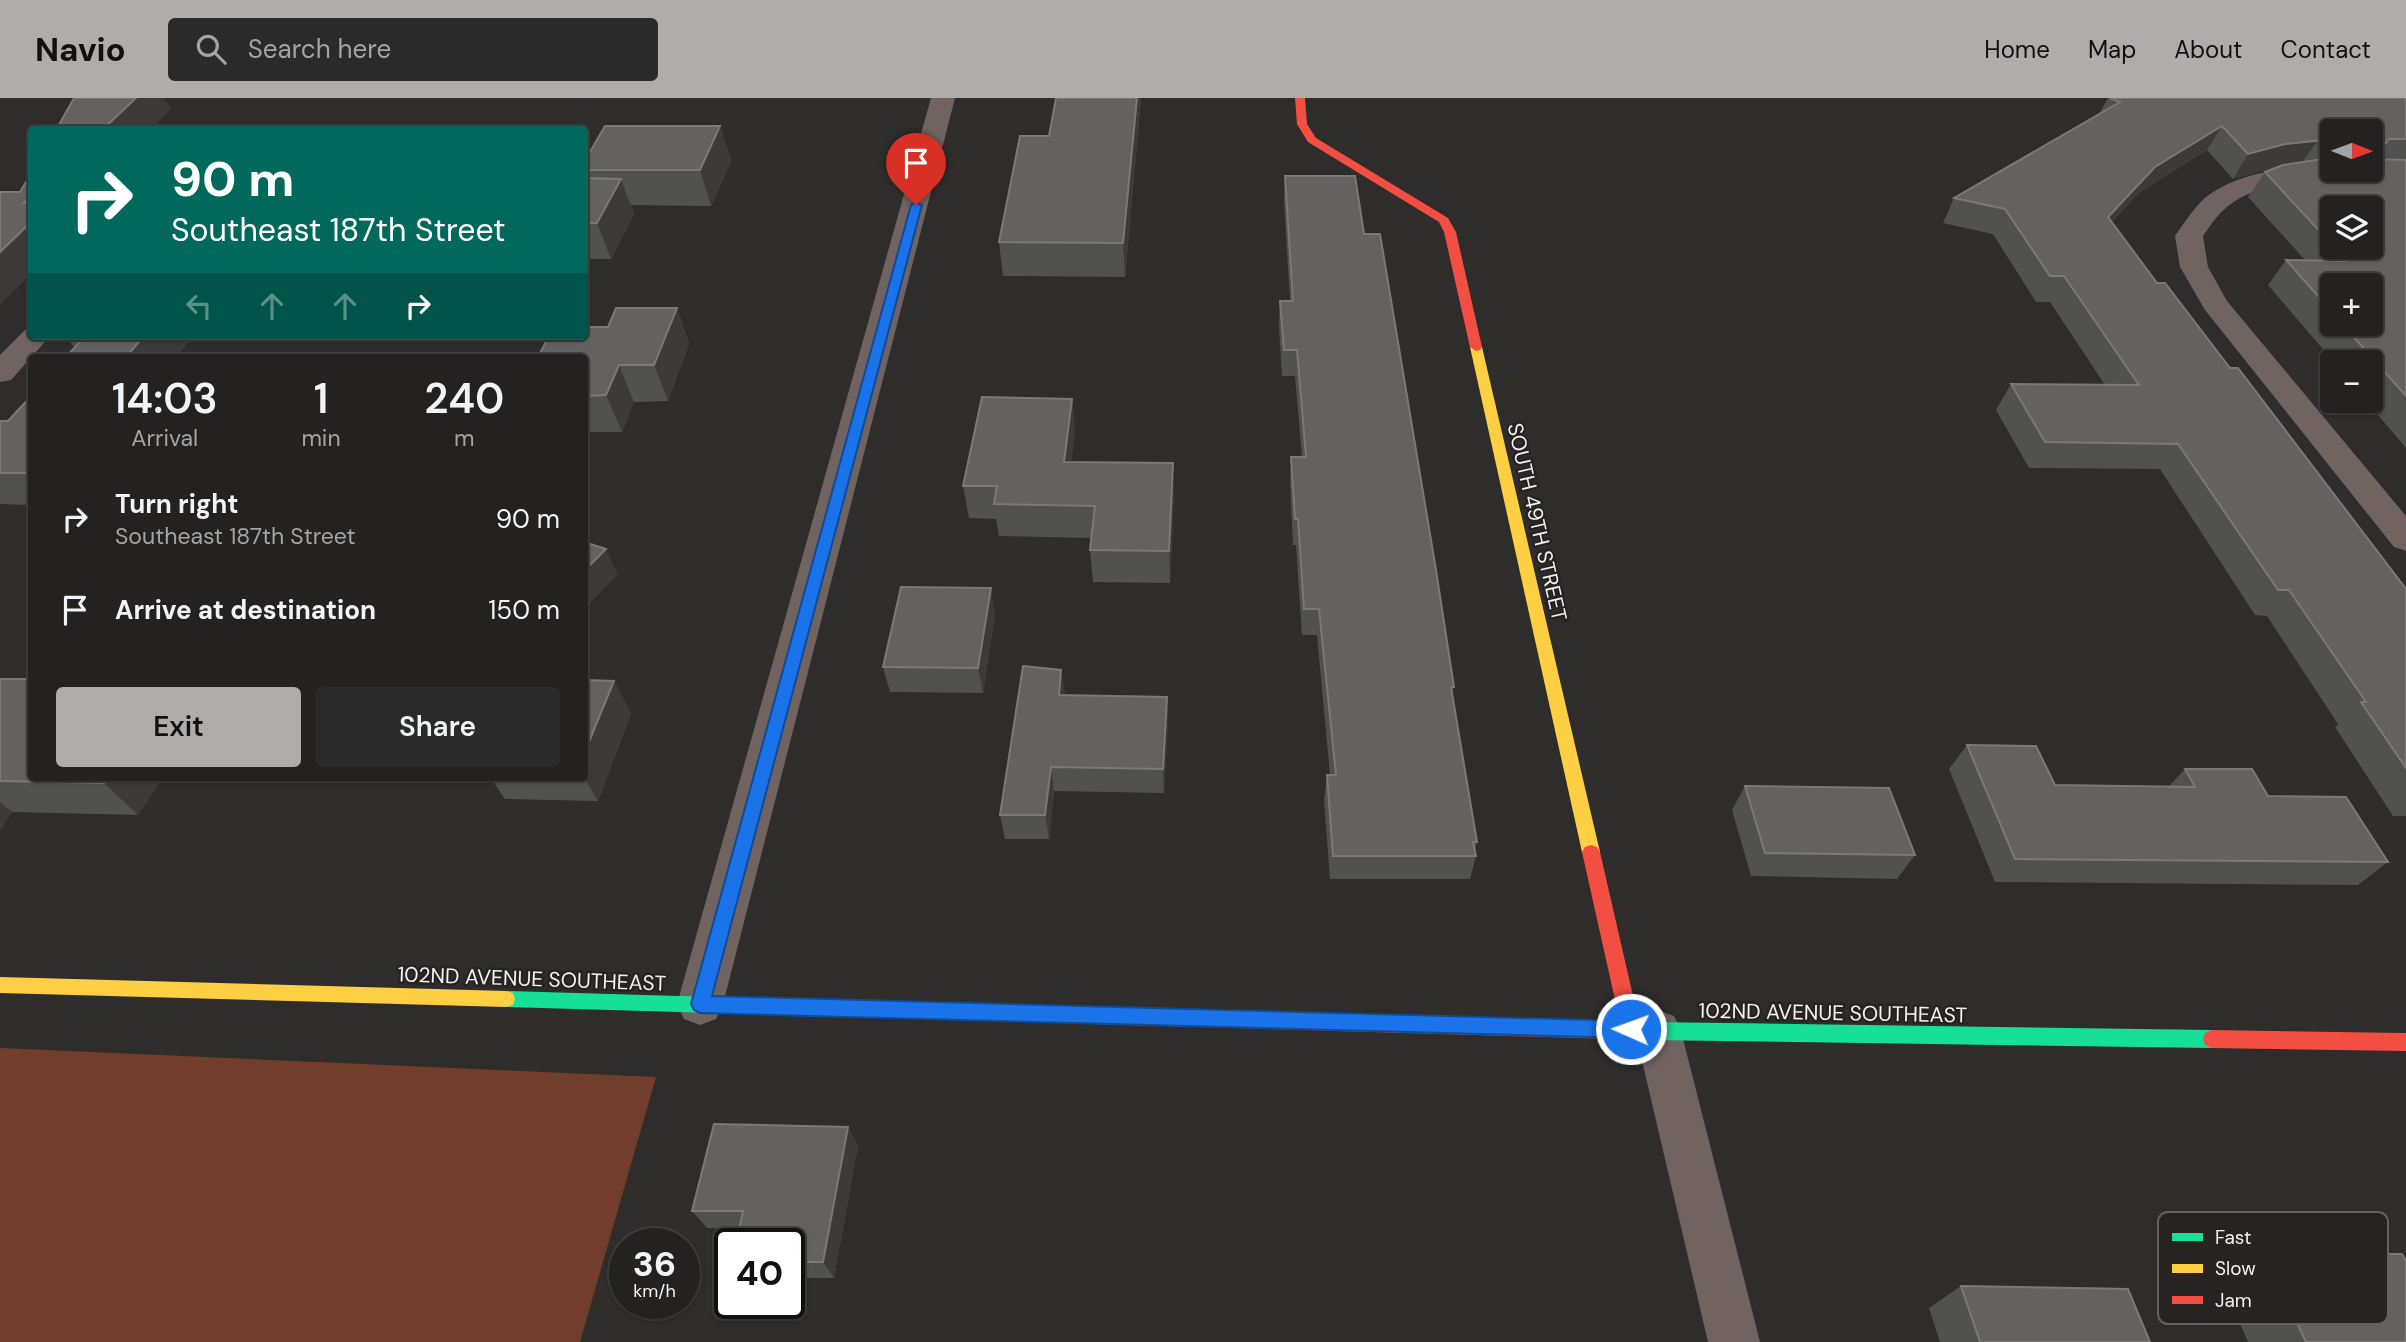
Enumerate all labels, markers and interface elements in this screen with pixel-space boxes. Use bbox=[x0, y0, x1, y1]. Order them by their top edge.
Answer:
search box bbox=[168, 18, 658, 81]
text: Navio bbox=[35, 28, 126, 71]
icon: search bbox=[192, 30, 230, 68]
text: Search here bbox=[248, 32, 391, 66]
text: Home bbox=[1984, 34, 2050, 65]
text: Map bbox=[2088, 34, 2136, 65]
text: About bbox=[2174, 34, 2243, 65]
text: Contact bbox=[2281, 34, 2371, 65]
north arrow bbox=[2320, 119, 2384, 182]
map controls bbox=[2320, 119, 2383, 413]
pin bbox=[886, 133, 946, 205]
icon: arrive bbox=[897, 144, 935, 182]
text: 90 m bbox=[171, 147, 294, 211]
icon: right bbox=[56, 154, 147, 245]
button: layers bbox=[2320, 196, 2383, 259]
text: Southeast 187th Street bbox=[171, 209, 506, 251]
button: + bbox=[2320, 273, 2383, 336]
icon: left bbox=[180, 287, 218, 325]
icon: ahead bbox=[253, 287, 291, 325]
icon: ahead bbox=[326, 287, 364, 325]
icon: right bbox=[399, 287, 437, 325]
button: − bbox=[2320, 350, 2383, 413]
text: 14:03 bbox=[112, 371, 218, 426]
text: 1 bbox=[314, 371, 328, 426]
text: 240 bbox=[424, 371, 504, 426]
street label: SOUTH 49TH STREET bbox=[1501, 420, 1573, 624]
text: Arrival bbox=[131, 423, 198, 453]
text: min bbox=[301, 423, 341, 453]
text: m bbox=[454, 423, 475, 453]
text: Turn right bbox=[115, 487, 239, 521]
icon: right bbox=[56, 500, 94, 538]
text: 90 m bbox=[496, 502, 560, 536]
text: Southeast 187th Street bbox=[115, 521, 356, 551]
icon: arrive bbox=[56, 591, 94, 629]
text: Arrive at destination bbox=[115, 593, 376, 627]
text: 150 m bbox=[488, 593, 560, 627]
button: Exit bbox=[56, 687, 301, 767]
button: Share bbox=[315, 687, 560, 767]
street label: 102ND AVENUE SOUTHEAST bbox=[397, 960, 667, 998]
position arrow bbox=[1594, 992, 1668, 1066]
street label: 102ND AVENUE SOUTHEAST bbox=[1698, 997, 1968, 1029]
legend bbox=[2158, 1212, 2388, 1324]
text: Fast bbox=[2215, 1225, 2251, 1250]
speed limit sign: 40 bbox=[714, 1228, 805, 1319]
text: 36 bbox=[633, 1241, 676, 1287]
text: Slow bbox=[2215, 1256, 2256, 1281]
text: km/h bbox=[633, 1279, 676, 1303]
text: Jam bbox=[2215, 1288, 2252, 1313]

